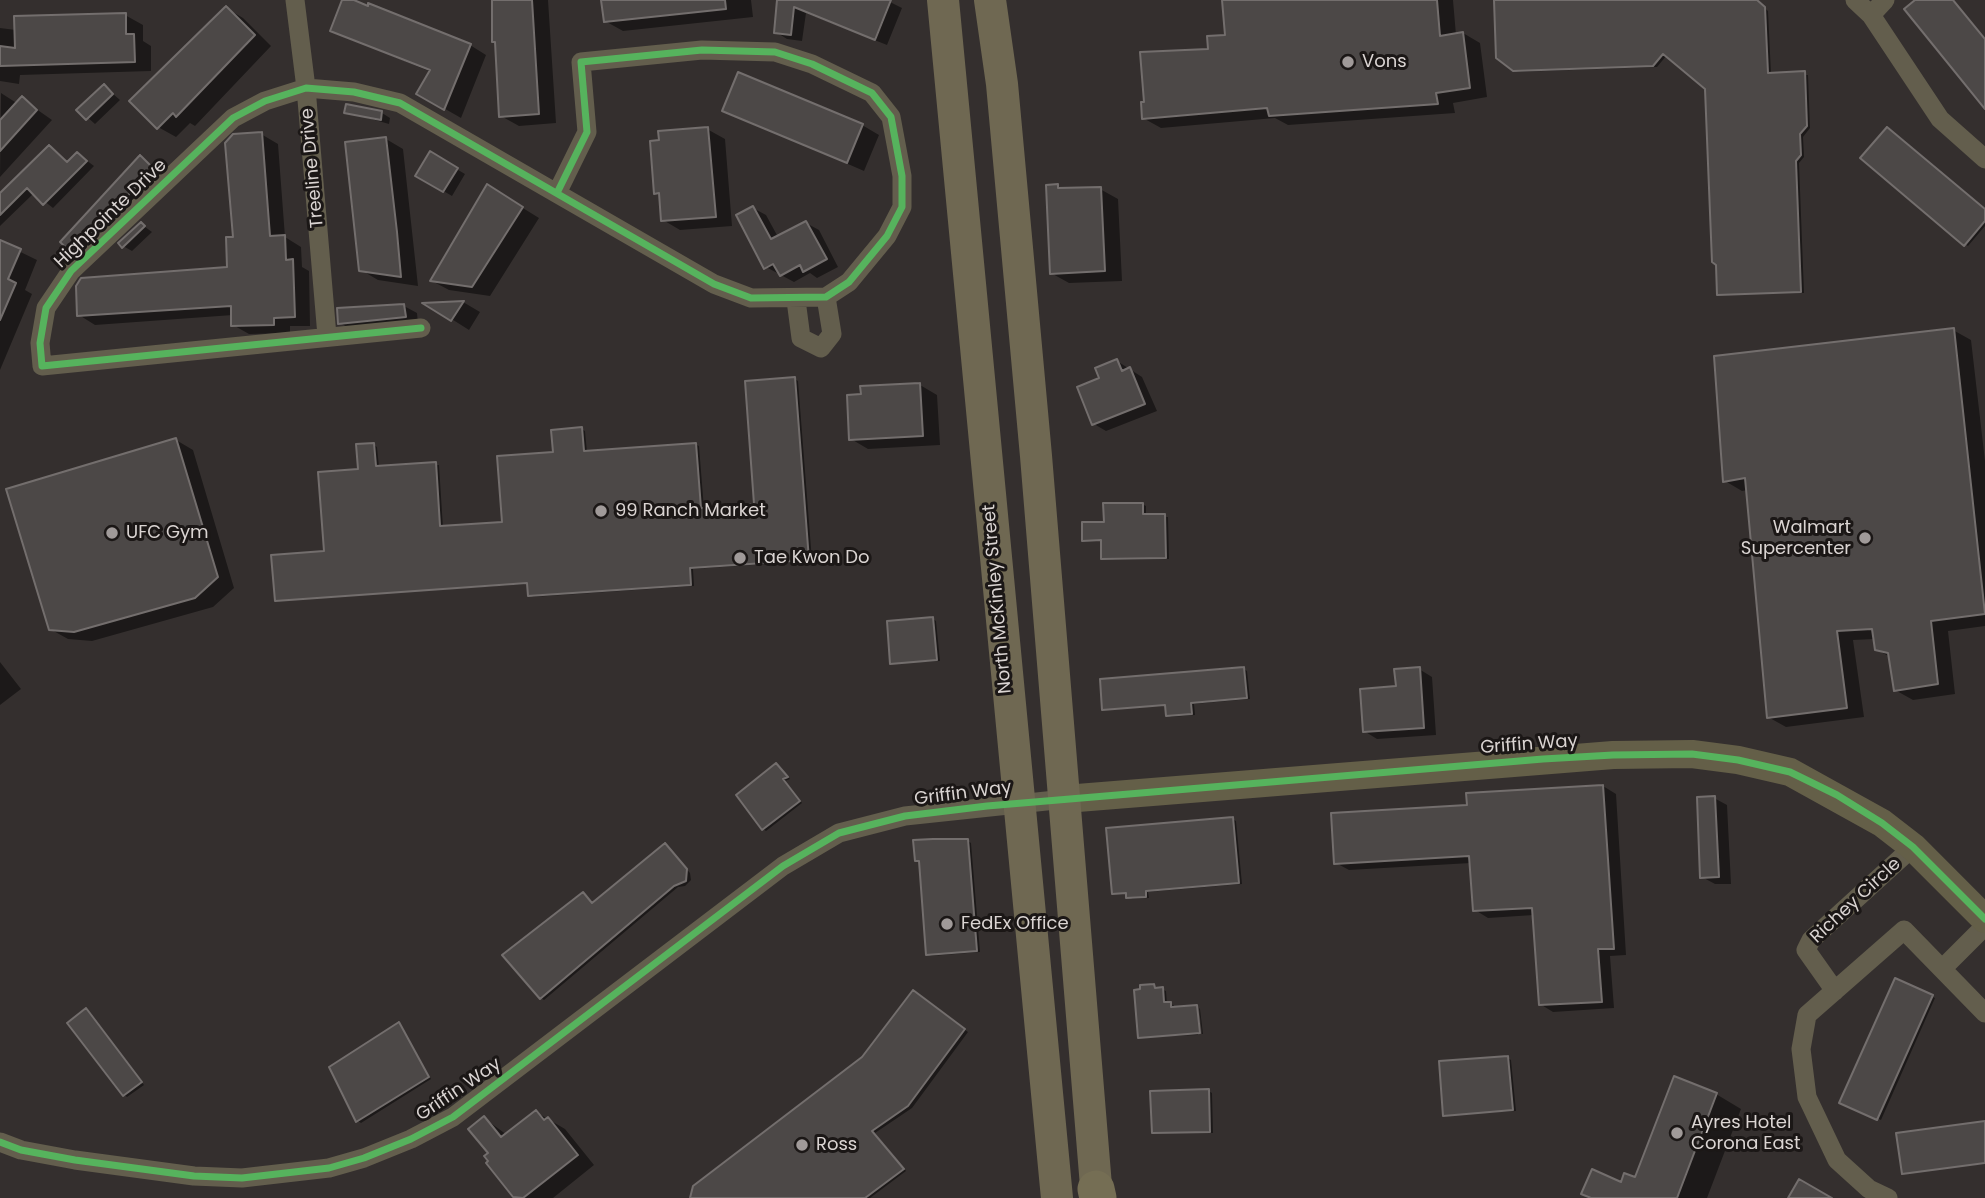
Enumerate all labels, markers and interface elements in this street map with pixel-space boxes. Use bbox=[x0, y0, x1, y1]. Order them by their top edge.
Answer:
place label: Vons bbox=[1362, 51, 1407, 73]
marker: Vons bbox=[1340, 54, 1356, 70]
street label: Treeline Drive bbox=[297, 107, 329, 229]
street label: Highpointe Drive bbox=[50, 155, 172, 273]
place label: 99 Ranch Market bbox=[615, 500, 766, 522]
marker: 99 Ranch Market bbox=[593, 503, 609, 519]
street label: North McKinley Street bbox=[979, 503, 1017, 695]
place label: Walmart Supercenter bbox=[1741, 517, 1851, 560]
place label: UFC Gym bbox=[126, 522, 209, 544]
marker: UFC Gym bbox=[104, 525, 120, 541]
marker: Walmart Supercenter bbox=[1857, 530, 1873, 546]
place label: Tae Kwon Do bbox=[754, 547, 870, 569]
marker: Tae Kwon Do bbox=[732, 550, 748, 566]
street label: Griffin Way bbox=[1480, 731, 1578, 759]
street label: Griffin Way bbox=[913, 777, 1013, 811]
street label: Richey Circle bbox=[1806, 854, 1906, 948]
place label: FedEx Office bbox=[961, 913, 1069, 935]
marker: FedEx Office bbox=[939, 916, 955, 932]
street label: Griffin Way bbox=[412, 1054, 506, 1126]
place label: Ayres Hotel Corona East bbox=[1691, 1112, 1800, 1154]
marker: Ayres Hotel Corona East bbox=[1669, 1125, 1685, 1141]
place label: Ross bbox=[816, 1134, 857, 1156]
marker: Ross bbox=[794, 1137, 810, 1153]

